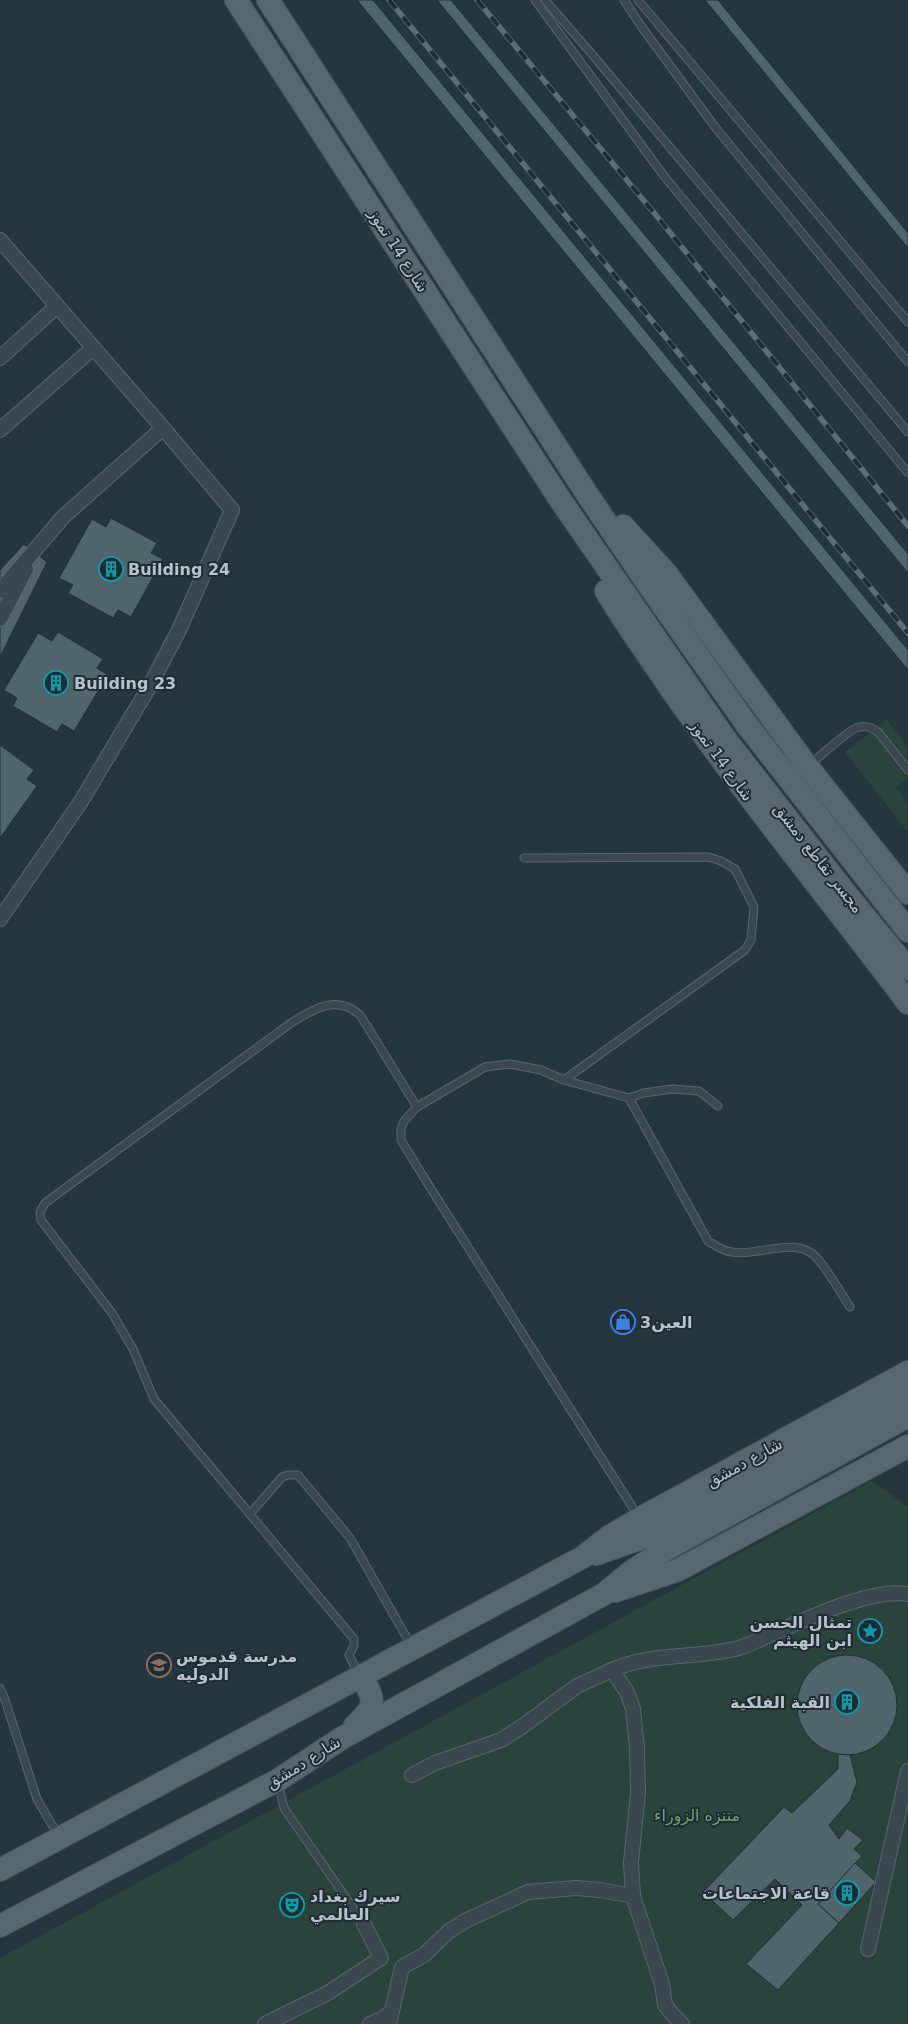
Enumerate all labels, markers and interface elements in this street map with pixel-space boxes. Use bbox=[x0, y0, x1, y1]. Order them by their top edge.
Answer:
street label: شارع 14 تموز bbox=[363, 204, 433, 296]
building icon: Building 24 bbox=[98, 556, 124, 582]
place label: Building 24 bbox=[128, 560, 230, 579]
building icon: Building 23 bbox=[43, 670, 69, 696]
place label: Building 23 bbox=[74, 674, 176, 693]
street label: شارع 14 تموز bbox=[684, 715, 757, 805]
street label: مجسر تقاطع دمشق bbox=[769, 800, 867, 918]
shop icon: العين3 bbox=[610, 1309, 636, 1335]
place label: العين3 bbox=[640, 1313, 693, 1332]
street label: شارع دمشق bbox=[703, 1434, 786, 1492]
place label: تمثال الحسن ابن الهيثم bbox=[750, 1613, 852, 1650]
place icon: تمثال الحسن ابن الهيثم bbox=[857, 1618, 883, 1644]
place label: مدرسة قدموس الدوليه bbox=[176, 1647, 297, 1684]
school or university icon: مدرسة قدموس الدوليه bbox=[146, 1652, 172, 1678]
building icon: القبة الفلكية bbox=[834, 1689, 860, 1715]
place label: القبة الفلكية bbox=[730, 1693, 830, 1712]
street label: شارع دمشق bbox=[263, 1732, 344, 1794]
park label: متنزه الزوراء bbox=[654, 1806, 740, 1826]
building icon: قاعة الاجتماعات bbox=[834, 1880, 860, 1906]
place label: قاعة الاجتماعات bbox=[702, 1884, 830, 1903]
place label: سيرك بغداد العالمي bbox=[310, 1887, 400, 1925]
theatre icon: سيرك بغداد العالمي bbox=[279, 1892, 305, 1918]

